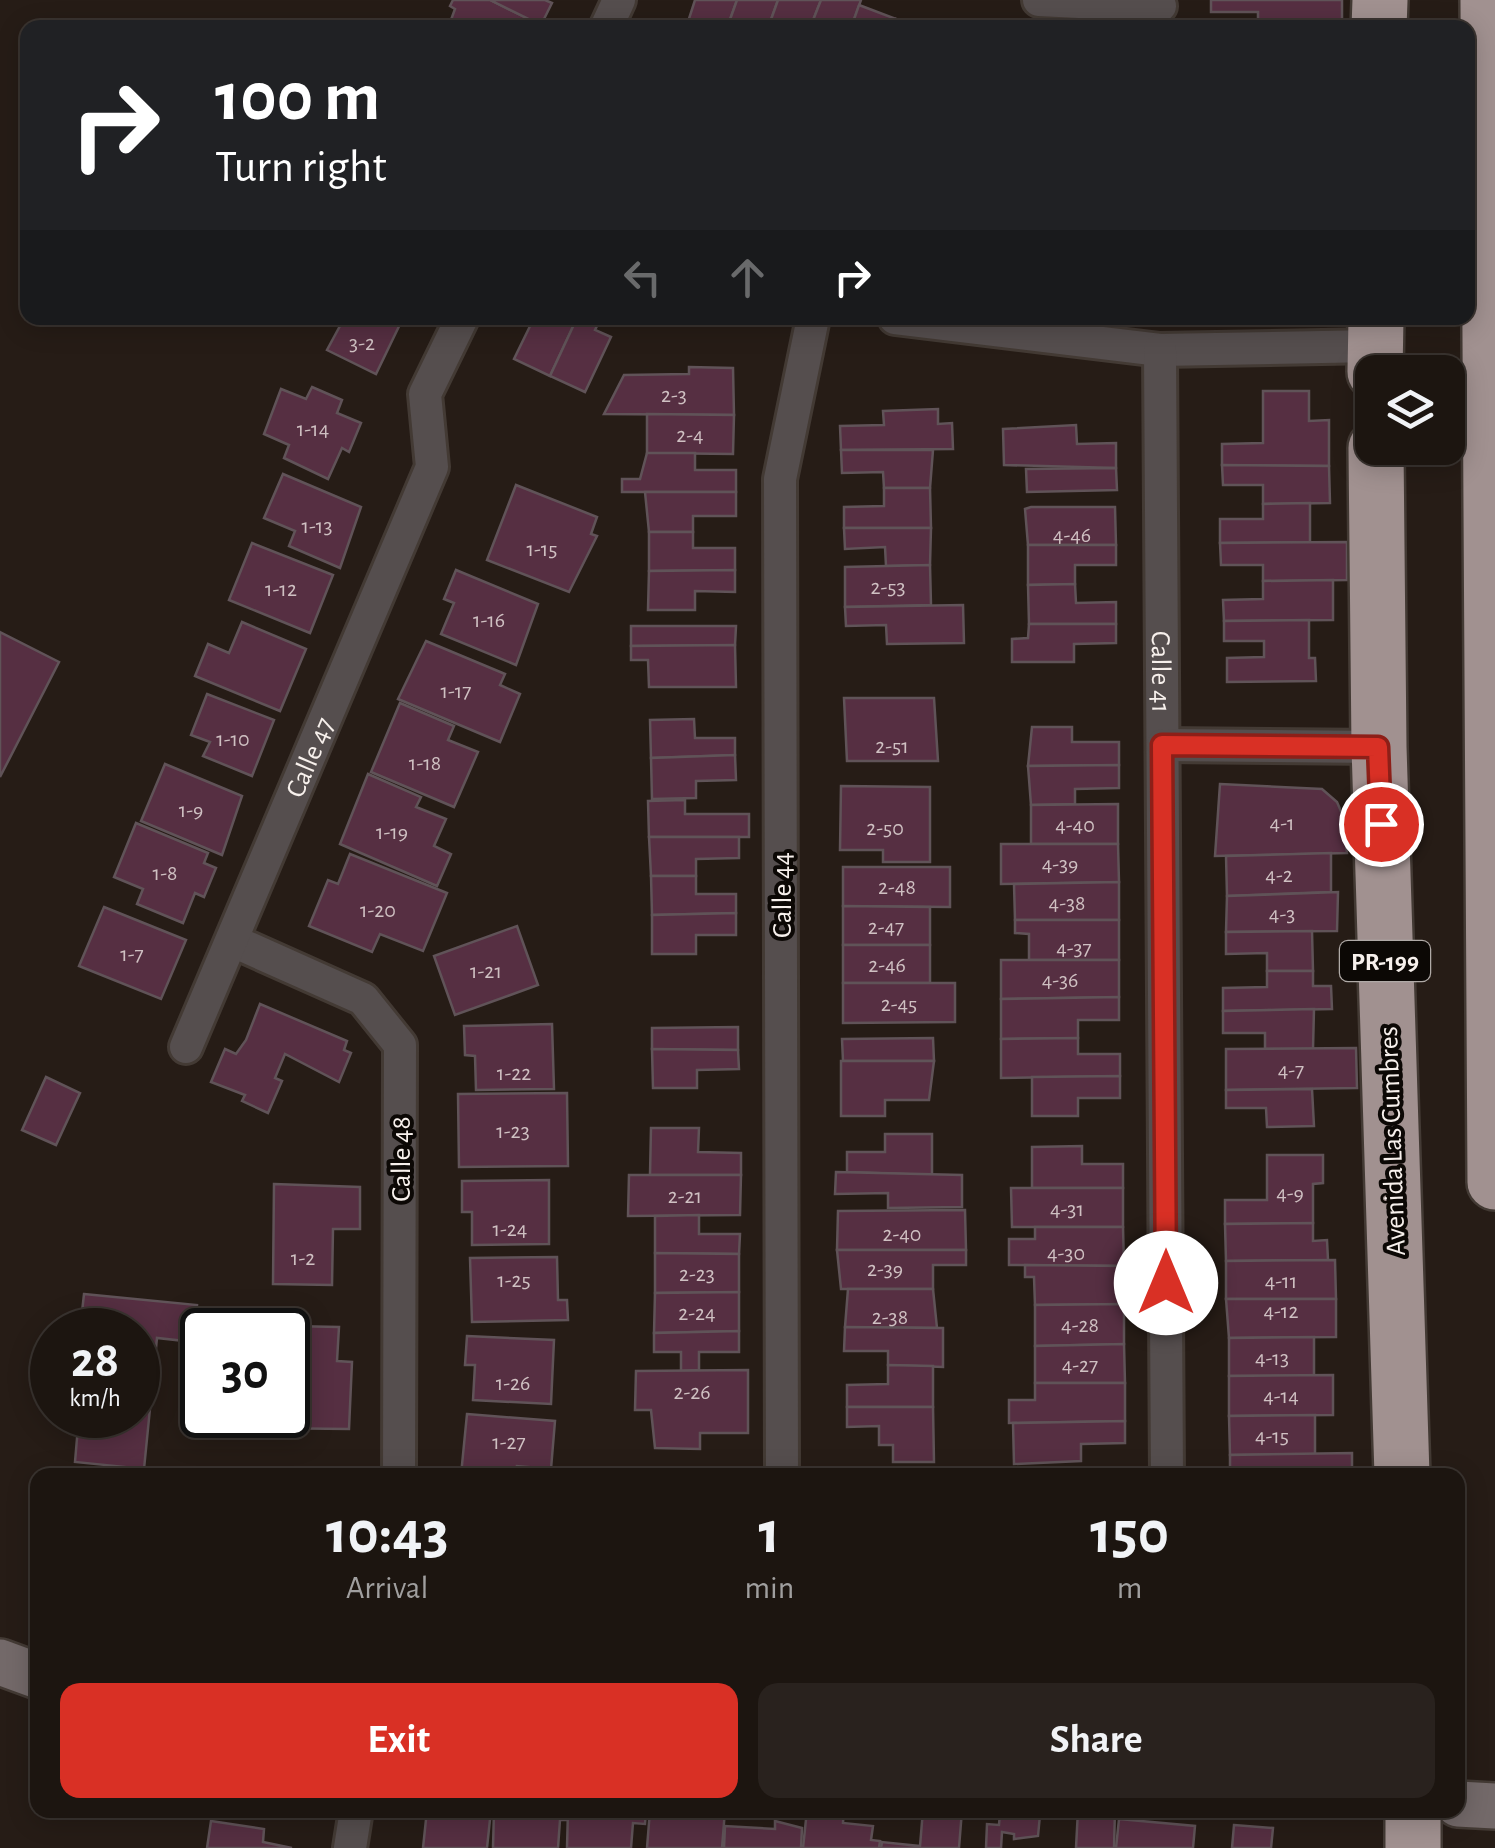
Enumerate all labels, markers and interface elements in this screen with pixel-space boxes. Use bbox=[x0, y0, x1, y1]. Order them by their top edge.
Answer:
icon: right bbox=[50, 60, 180, 190]
text: 100 m bbox=[215, 63, 380, 133]
text: Turn right bbox=[215, 145, 387, 190]
icon: left bbox=[615, 250, 670, 305]
icon: ahead bbox=[720, 250, 775, 305]
icon: right bbox=[825, 250, 880, 305]
house number: 3-2 bbox=[349, 332, 375, 354]
map controls bbox=[1355, 355, 1465, 465]
button: layers bbox=[1355, 355, 1465, 465]
house number: 2-3 bbox=[661, 384, 687, 406]
house number: 1-14 bbox=[297, 418, 329, 440]
house number: 2-4 bbox=[676, 424, 704, 446]
house number: 1-13 bbox=[302, 515, 332, 537]
house number: 4-46 bbox=[1053, 524, 1091, 546]
house number: 1-15 bbox=[526, 538, 558, 560]
house number: 2-53 bbox=[870, 576, 906, 598]
house number: 1-12 bbox=[265, 578, 297, 600]
house number: 1-16 bbox=[473, 609, 505, 631]
street label: Calle 41 bbox=[1146, 631, 1174, 713]
house number: 1-17 bbox=[440, 680, 472, 702]
street label: Calle 47 bbox=[282, 714, 340, 802]
house number: 1-10 bbox=[216, 728, 250, 750]
house number: 2-51 bbox=[875, 735, 909, 757]
house number: 1-18 bbox=[409, 752, 441, 774]
pin bbox=[1339, 782, 1424, 867]
icon: arrive bbox=[1354, 797, 1409, 852]
house number: 1-9 bbox=[179, 799, 203, 821]
house number: 4-1 bbox=[1270, 812, 1294, 834]
house number: 4-40 bbox=[1055, 814, 1095, 836]
house number: 2-50 bbox=[866, 817, 904, 839]
house number: 1-19 bbox=[376, 821, 408, 843]
street label: Calle 44 bbox=[769, 852, 797, 938]
house number: 4-39 bbox=[1042, 853, 1078, 875]
house number: 1-8 bbox=[153, 862, 177, 884]
house number: 4-2 bbox=[1265, 864, 1293, 886]
house number: 2-48 bbox=[878, 876, 916, 898]
house number: 4-38 bbox=[1049, 892, 1085, 914]
house number: 1-20 bbox=[360, 899, 396, 921]
house number: 4-3 bbox=[1269, 903, 1295, 925]
house number: 2-47 bbox=[868, 916, 904, 938]
house number: 4-37 bbox=[1056, 937, 1092, 959]
road number: PR-199 bbox=[1340, 941, 1430, 981]
house number: 1-7 bbox=[120, 943, 144, 965]
house number: 2-46 bbox=[868, 954, 906, 976]
house number: 1-21 bbox=[470, 960, 502, 982]
house number: 4-36 bbox=[1042, 969, 1078, 991]
house number: 2-45 bbox=[881, 993, 917, 1015]
street label: Avenida Las Cumbres bbox=[1375, 1026, 1411, 1256]
house number: 4-7 bbox=[1278, 1059, 1304, 1081]
house number: 1-22 bbox=[497, 1062, 531, 1084]
street label: Calle 48 bbox=[388, 1116, 416, 1202]
house number: 1-23 bbox=[496, 1120, 530, 1142]
house number: 4-9 bbox=[1276, 1182, 1304, 1204]
house number: 2-21 bbox=[668, 1185, 702, 1207]
house number: 4-31 bbox=[1050, 1198, 1084, 1220]
house number: 1-24 bbox=[493, 1218, 527, 1240]
house number: 2-40 bbox=[883, 1223, 921, 1245]
position arrow bbox=[1114, 1231, 1218, 1335]
house number: 4-30 bbox=[1047, 1242, 1085, 1264]
house number: 1-2 bbox=[291, 1247, 315, 1269]
house number: 2-39 bbox=[867, 1258, 903, 1280]
house number: 2-23 bbox=[679, 1263, 715, 1285]
house number: 1-25 bbox=[497, 1269, 531, 1291]
house number: 4-11 bbox=[1265, 1270, 1297, 1292]
house number: 4-12 bbox=[1264, 1300, 1298, 1322]
house number: 2-24 bbox=[678, 1302, 716, 1324]
house number: 2-38 bbox=[872, 1306, 908, 1328]
speed limit sign: 30 bbox=[180, 1308, 310, 1438]
house number: 4-28 bbox=[1061, 1314, 1099, 1336]
text: 28 bbox=[71, 1336, 119, 1386]
house number: 4-13 bbox=[1255, 1347, 1289, 1369]
house number: 4-27 bbox=[1062, 1354, 1098, 1376]
house number: 1-26 bbox=[496, 1372, 530, 1394]
house number: 2-26 bbox=[673, 1381, 711, 1403]
house number: 4-14 bbox=[1263, 1385, 1299, 1407]
text: km/h bbox=[69, 1386, 121, 1411]
house number: 4-15 bbox=[1255, 1425, 1289, 1447]
house number: 1-27 bbox=[492, 1431, 526, 1453]
text: 10:43 bbox=[326, 1504, 449, 1564]
text: 1 bbox=[759, 1504, 780, 1564]
text: 150 bbox=[1090, 1504, 1169, 1564]
text: Arrival bbox=[346, 1572, 428, 1604]
text: min bbox=[744, 1572, 794, 1604]
text: m bbox=[1117, 1572, 1142, 1604]
button: Exit bbox=[60, 1683, 738, 1798]
button: Share bbox=[758, 1683, 1435, 1798]

